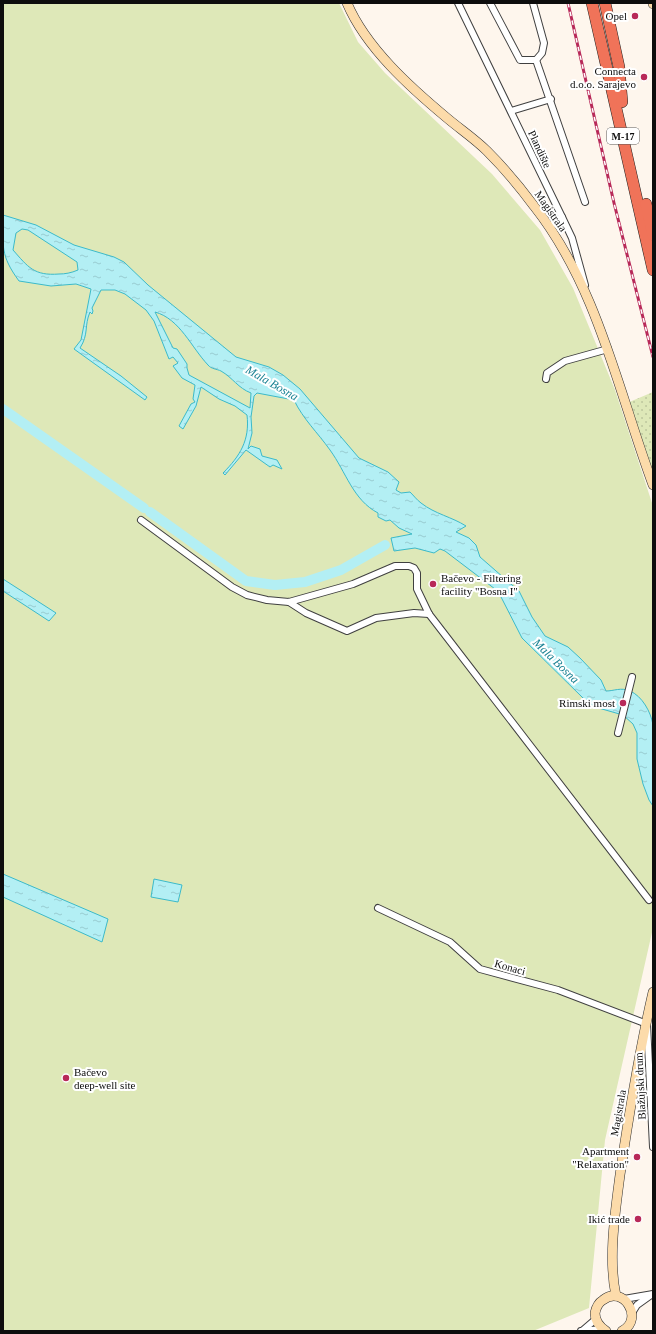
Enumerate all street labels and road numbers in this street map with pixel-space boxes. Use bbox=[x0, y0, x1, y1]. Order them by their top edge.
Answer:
street label: Plandište bbox=[526, 128, 554, 170]
road number: M-17 bbox=[607, 128, 639, 144]
street label: Magistrala bbox=[533, 188, 569, 234]
street label: Konaci bbox=[493, 957, 527, 977]
street label: Blažujski drum bbox=[632, 1052, 648, 1120]
street label: Magistrala bbox=[608, 1089, 628, 1137]

